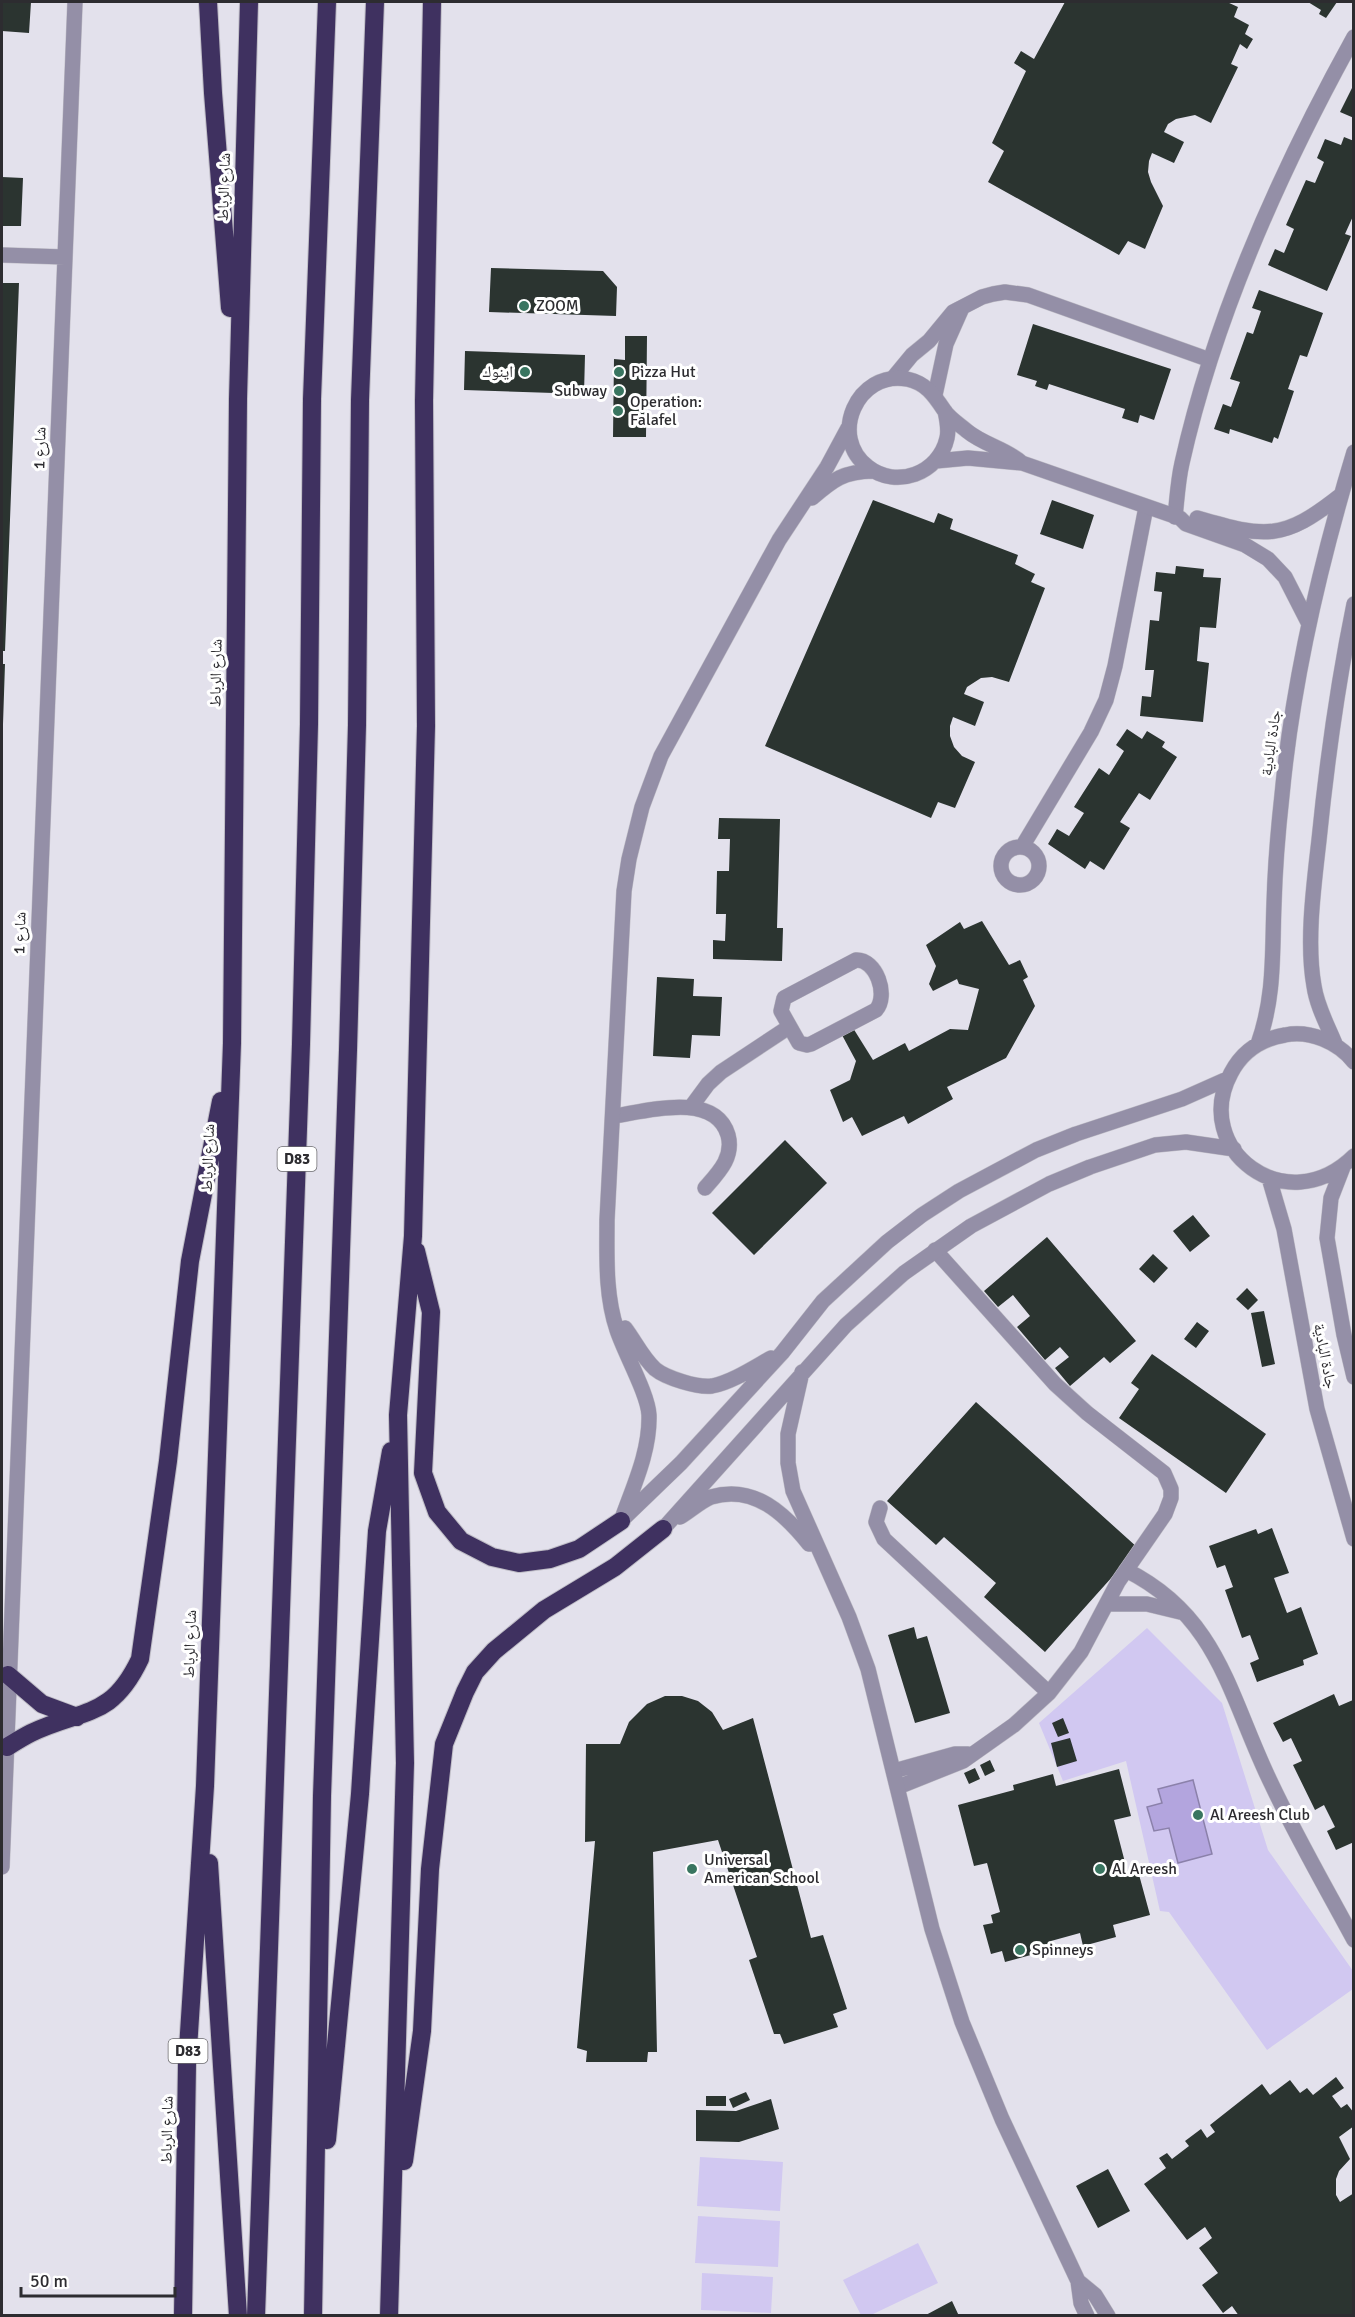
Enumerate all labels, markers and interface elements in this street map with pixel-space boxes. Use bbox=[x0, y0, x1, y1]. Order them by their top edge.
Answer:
street label: شارع الرباط bbox=[213, 152, 235, 222]
place label: ZOOM bbox=[536, 296, 579, 316]
marker: ZOOM bbox=[517, 299, 531, 313]
place label: اينوك bbox=[483, 362, 513, 382]
place label: Pizza Hut bbox=[631, 362, 696, 382]
marker: اينوك bbox=[518, 365, 532, 379]
marker: Pizza Hut bbox=[612, 365, 626, 379]
place label: Subway bbox=[554, 381, 608, 401]
marker: Subway bbox=[612, 384, 626, 398]
place label: Operation: Falafel bbox=[630, 392, 702, 430]
marker: Operation: Falafel bbox=[611, 404, 625, 418]
street label: شارع 1 bbox=[29, 426, 51, 470]
street label: شارع الرباط bbox=[205, 639, 227, 707]
street label: جادة البادية bbox=[1256, 709, 1286, 777]
street label: شارع 1 bbox=[9, 911, 31, 955]
street label: شارع الرباط bbox=[197, 1123, 219, 1193]
road number: D83 bbox=[278, 1147, 316, 1171]
street label: جادة البادية bbox=[1309, 1322, 1341, 1390]
street label: شارع الرباط bbox=[179, 1609, 201, 1679]
place label: Al Areesh Club bbox=[1210, 1805, 1310, 1825]
marker: Al Areesh Club bbox=[1191, 1808, 1205, 1822]
place label: Universal American School bbox=[704, 1850, 820, 1888]
place label: Al Areesh bbox=[1112, 1859, 1177, 1879]
marker: Universal American School bbox=[685, 1862, 699, 1876]
marker: Al Areesh bbox=[1093, 1862, 1107, 1876]
place label: Spinneys bbox=[1032, 1940, 1093, 1960]
marker: Spinneys bbox=[1013, 1943, 1027, 1957]
road number: D83 bbox=[168, 2039, 207, 2063]
street label: شارع الرباط bbox=[156, 2096, 178, 2164]
scale bar bbox=[21, 2260, 176, 2298]
text: 50 m bbox=[30, 2270, 68, 2292]

